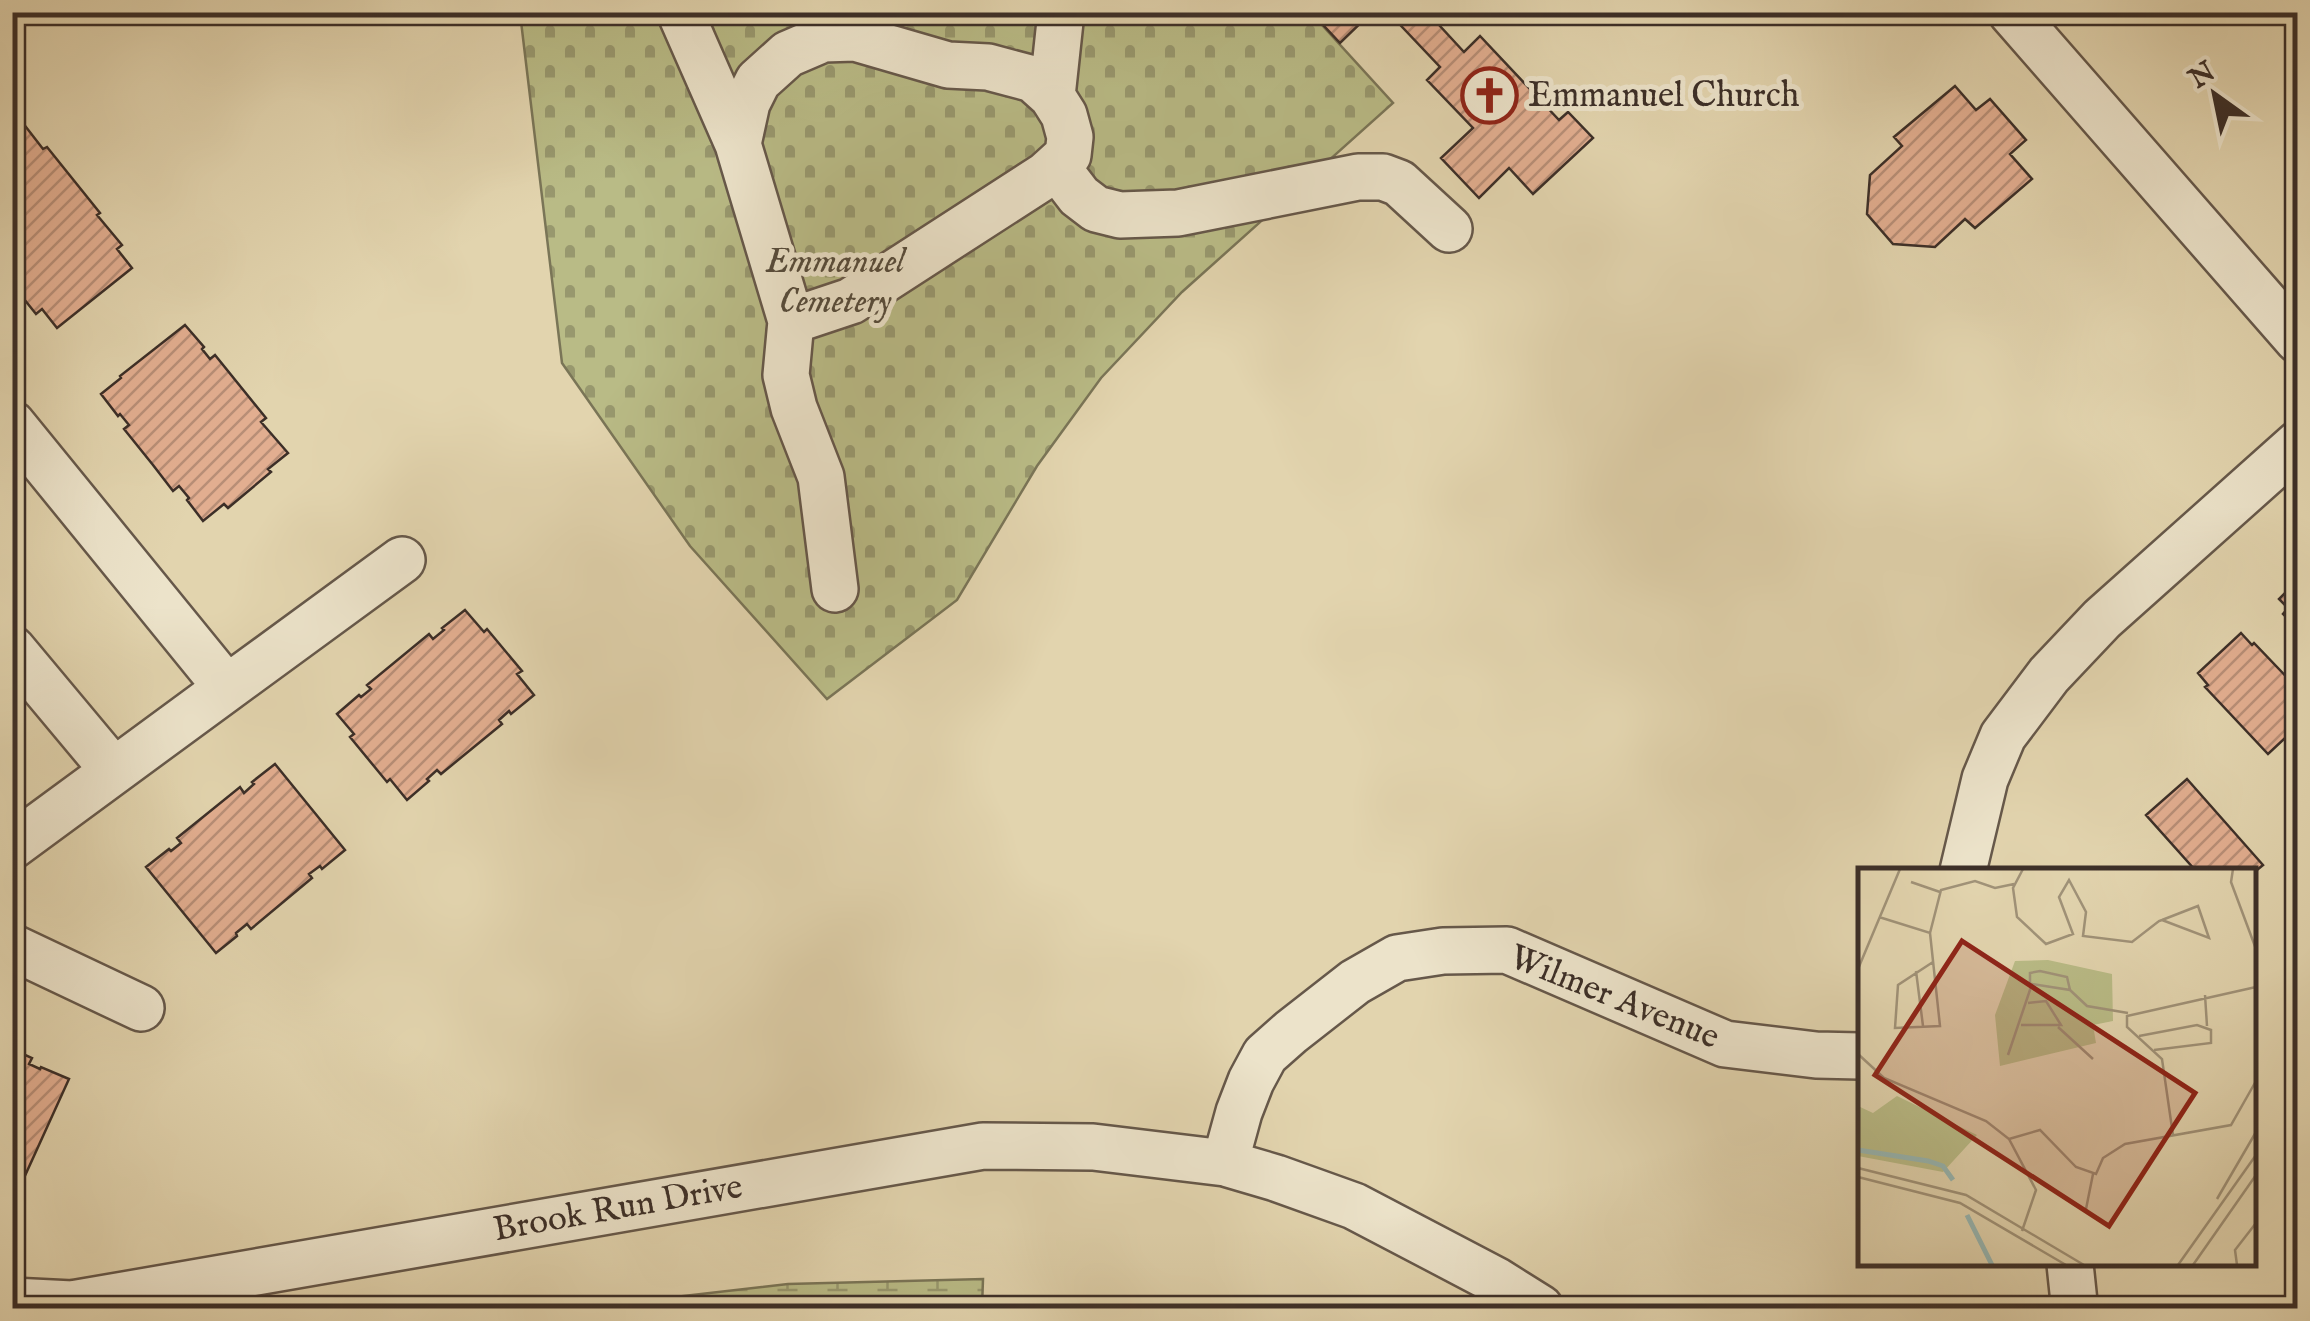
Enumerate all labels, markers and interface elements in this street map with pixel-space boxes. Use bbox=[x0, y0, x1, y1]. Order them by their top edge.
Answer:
north arrow bbox=[2165, 45, 2265, 145]
text: N bbox=[2182, 55, 2222, 98]
church icon: Emmanuel Church bbox=[1459, 66, 1519, 126]
place label: Emmanuel Church bbox=[1528, 74, 1800, 119]
park label: Emmanuel Cemetery bbox=[764, 240, 907, 325]
inset map bbox=[1858, 868, 2255, 1266]
street label: Wilmer Avenue bbox=[1502, 935, 1726, 1061]
street label: Brook Run Drive bbox=[490, 1165, 746, 1253]

